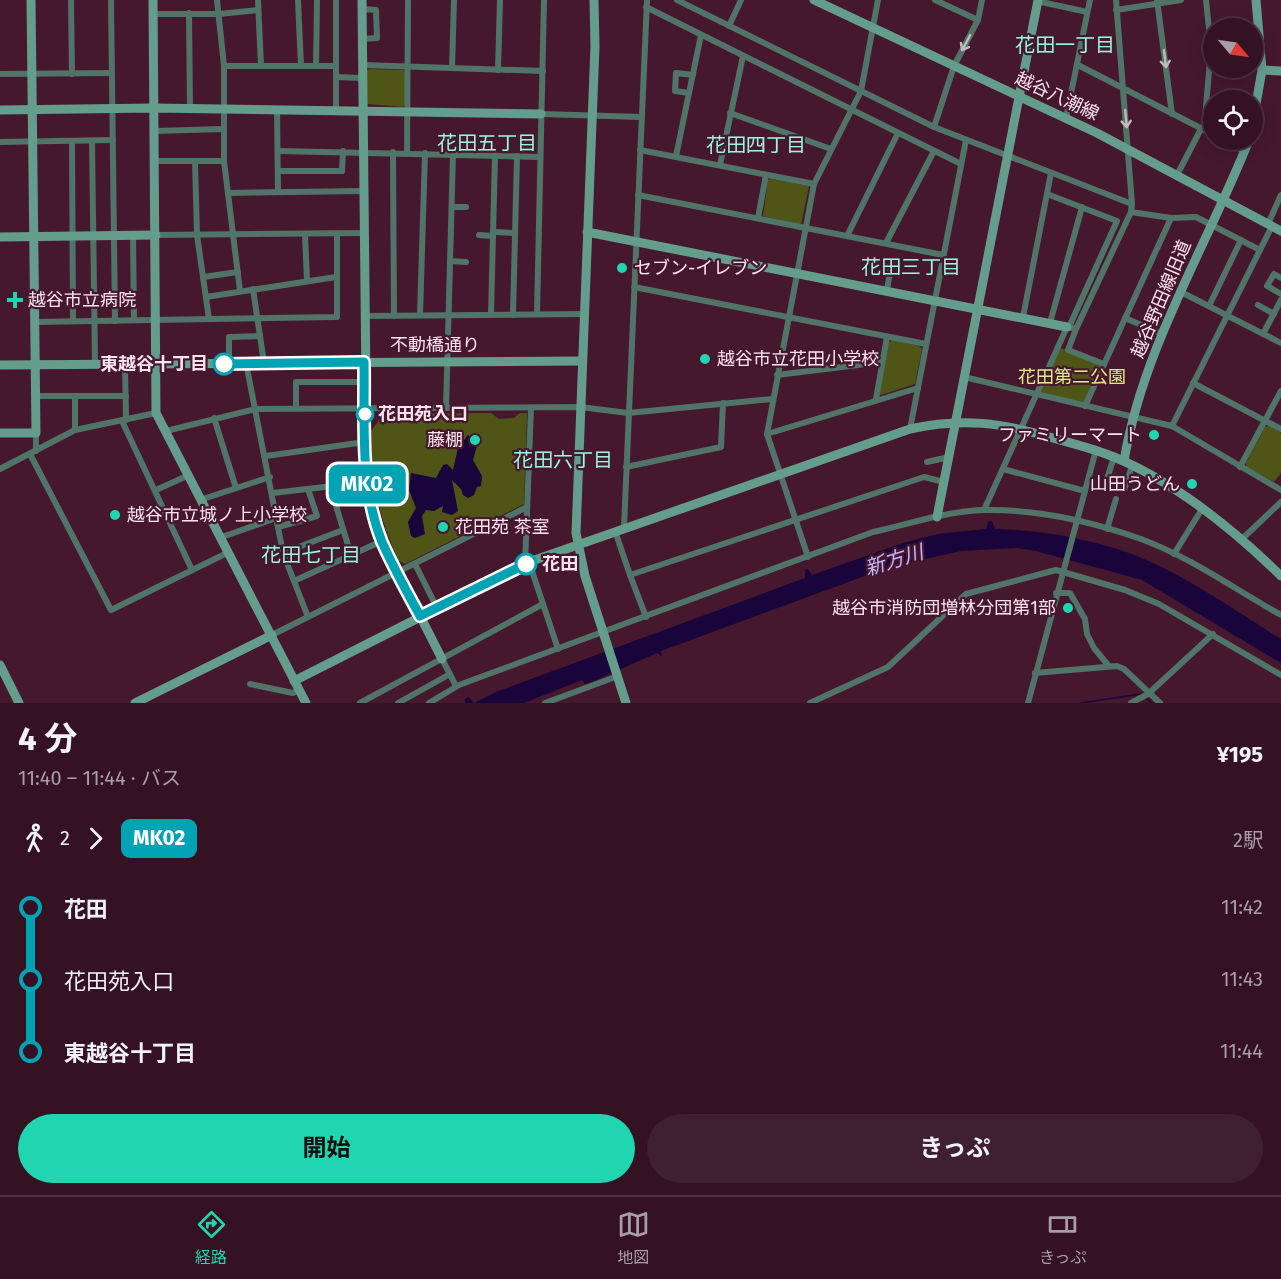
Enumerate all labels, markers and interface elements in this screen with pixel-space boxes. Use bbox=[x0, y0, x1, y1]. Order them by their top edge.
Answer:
north arrow bbox=[1203, 18, 1263, 78]
map controls bbox=[1203, 18, 1263, 150]
district label: 花田一丁目 bbox=[1015, 33, 1115, 57]
one-way arrow bbox=[960, 34, 971, 52]
one-way arrow bbox=[1160, 49, 1171, 68]
street label: 越谷八潮線 bbox=[1012, 67, 1102, 125]
button: locate bbox=[1203, 90, 1263, 150]
one-way arrow bbox=[1120, 108, 1131, 128]
district label: 花田五丁目 bbox=[437, 131, 537, 155]
district label: 花田四丁目 bbox=[706, 133, 806, 157]
street label: 越谷野田線旧道 bbox=[1126, 237, 1196, 361]
district label: 花田三丁目 bbox=[861, 255, 961, 279]
place label: セブン-イレブン bbox=[634, 257, 767, 279]
marker: セブン-イレブン bbox=[615, 261, 629, 275]
place label: 越谷市立病院 bbox=[28, 289, 136, 311]
marker: 越谷市立病院 bbox=[6, 291, 24, 309]
street label: 不動橋通り bbox=[390, 334, 480, 356]
place label: 越谷市立花田小学校 bbox=[717, 348, 879, 370]
marker: 越谷市立花田小学校 bbox=[698, 352, 712, 366]
place label: 東越谷十丁目 bbox=[100, 353, 208, 375]
marker: 東越谷十丁目 bbox=[213, 353, 235, 375]
park label: 花田第二公園 bbox=[1018, 366, 1126, 388]
place label: 花田苑入口 bbox=[378, 403, 468, 425]
marker: 花田苑入口 bbox=[356, 405, 374, 423]
place label: ファミリーマート bbox=[998, 424, 1142, 446]
marker: ファミリーマート bbox=[1147, 428, 1161, 442]
place label: 藤棚 bbox=[427, 429, 463, 451]
marker: 藤棚 bbox=[468, 433, 482, 447]
district label: 花田六丁目 bbox=[513, 448, 613, 472]
line badge: MK02 bbox=[325, 464, 409, 504]
text: MK02 bbox=[341, 471, 393, 497]
place label: 山田うどん bbox=[1090, 473, 1180, 495]
marker: 山田うどん bbox=[1185, 477, 1199, 491]
place label: 越谷市立城ノ上小学校 bbox=[127, 504, 307, 526]
marker: 越谷市立城ノ上小学校 bbox=[108, 508, 122, 522]
place label: 花田苑 茶室 bbox=[455, 516, 550, 538]
marker: 花田苑 茶室 bbox=[436, 520, 450, 534]
water label: 新方川 bbox=[862, 539, 928, 580]
district label: 花田七丁目 bbox=[261, 543, 361, 567]
marker: 花田 bbox=[515, 553, 537, 575]
place label: 花田 bbox=[542, 553, 578, 575]
place label: 越谷市消防団増林分団第1部 bbox=[832, 597, 1056, 619]
marker: 越谷市消防団増林分団第1部 bbox=[1061, 601, 1075, 615]
text: 4 分 bbox=[18, 719, 77, 759]
text: ¥195 bbox=[1217, 741, 1263, 768]
text: 11:40 – 11:44 · バス bbox=[18, 766, 181, 790]
icon: walk bbox=[18, 822, 51, 855]
icon: forward bbox=[79, 822, 112, 855]
text: MK02 bbox=[133, 825, 185, 851]
text: 2 bbox=[60, 826, 70, 850]
text: 2駅 bbox=[1233, 828, 1263, 852]
text: 11:42 bbox=[1221, 895, 1263, 919]
text: 花田 bbox=[64, 896, 108, 923]
text: 11:43 bbox=[1221, 967, 1263, 991]
text: 花田苑入口 bbox=[64, 968, 174, 995]
text: 11:44 bbox=[1220, 1039, 1263, 1063]
text: 東越谷十丁目 bbox=[64, 1040, 196, 1067]
button: 開始 bbox=[18, 1114, 635, 1183]
button: きっぷ bbox=[647, 1114, 1263, 1183]
tab: 経路 bbox=[195, 1208, 228, 1268]
tab: 地図 bbox=[617, 1208, 650, 1268]
tab: きっぷ bbox=[1039, 1208, 1086, 1268]

